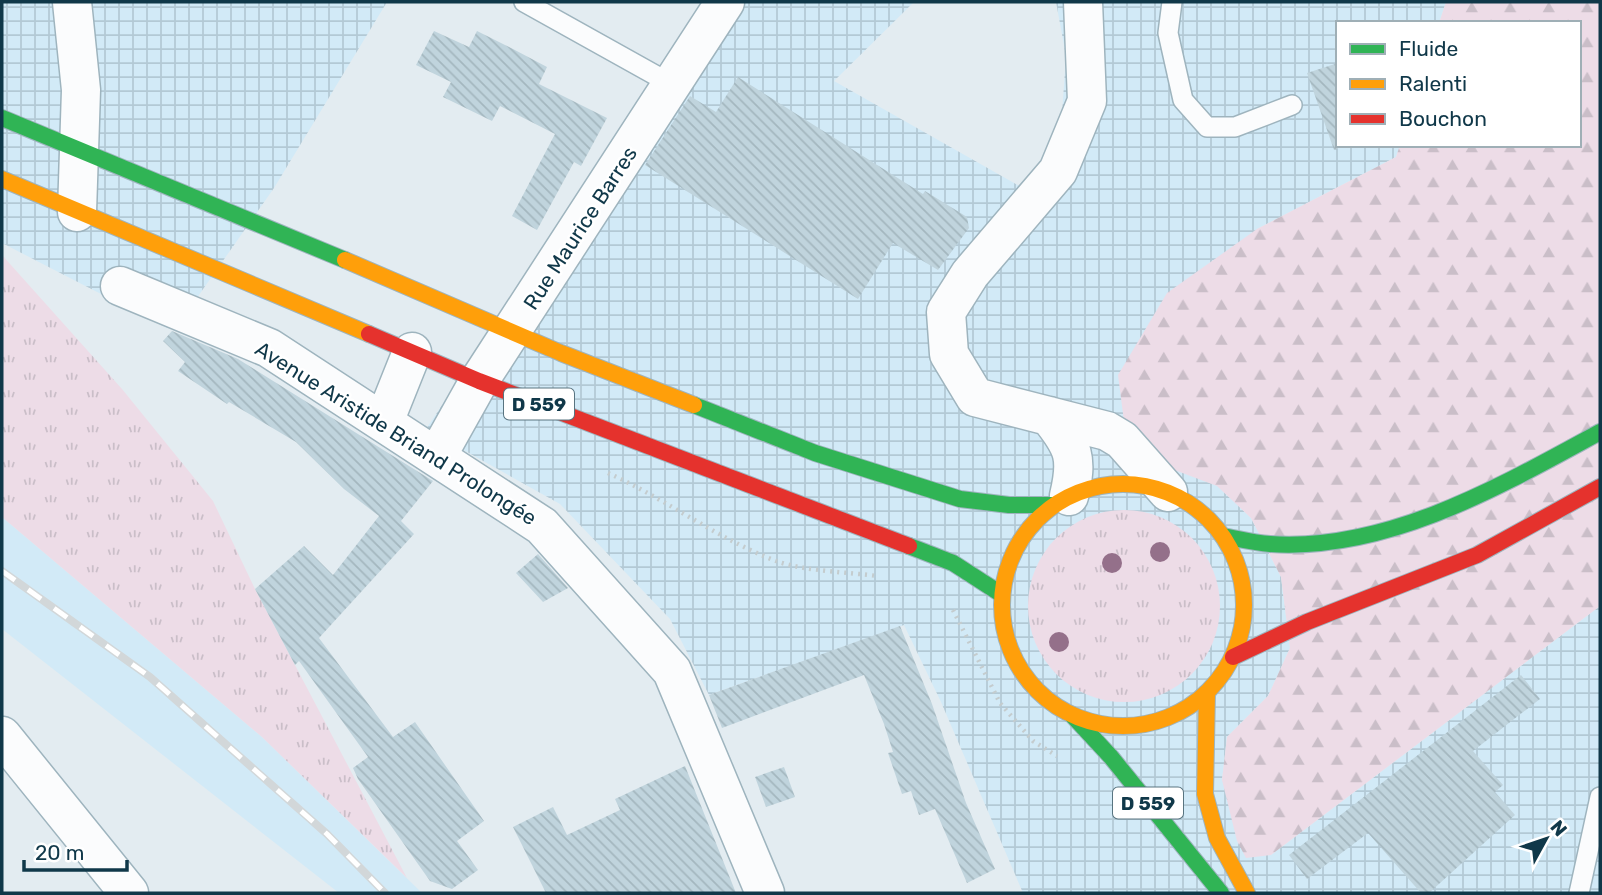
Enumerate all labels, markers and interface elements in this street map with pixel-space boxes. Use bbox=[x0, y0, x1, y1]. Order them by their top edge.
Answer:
legend bbox=[1336, 21, 1581, 147]
text: Fluide bbox=[1399, 36, 1458, 61]
text: Ralenti bbox=[1399, 71, 1467, 96]
text: Bouchon bbox=[1399, 106, 1487, 131]
street label: Rue Maurice Barres bbox=[518, 142, 642, 314]
street label: Avenue Aristide Briand Prolongée bbox=[251, 336, 541, 530]
road number: D 559 bbox=[504, 388, 574, 420]
road number: D 559 bbox=[1113, 788, 1183, 818]
north arrow bbox=[1511, 804, 1581, 874]
text: N bbox=[1545, 816, 1572, 841]
scale bar bbox=[24, 828, 128, 872]
text: 20 m bbox=[35, 840, 84, 865]

